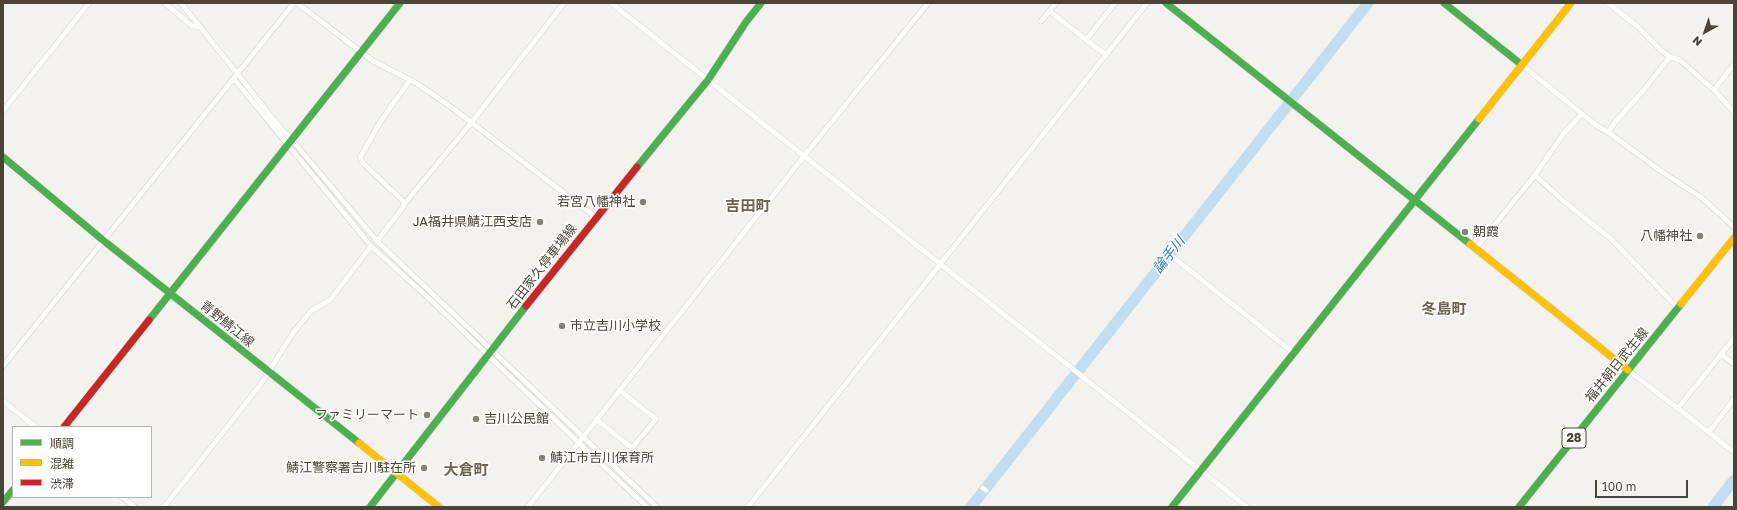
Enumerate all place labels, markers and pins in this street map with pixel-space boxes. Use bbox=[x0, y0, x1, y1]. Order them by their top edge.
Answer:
place label: 若宮八幡神社 bbox=[557, 194, 635, 210]
marker: 若宮八幡神社 bbox=[638, 197, 648, 207]
place label: JA福井県鯖江西支店 bbox=[412, 214, 532, 230]
marker: JA福井県鯖江西支店 bbox=[535, 217, 545, 227]
place label: 朝霞 bbox=[1473, 224, 1499, 240]
marker: 朝霞 bbox=[1460, 227, 1470, 237]
place label: 八幡神社 bbox=[1640, 228, 1692, 244]
marker: 八幡神社 bbox=[1695, 231, 1705, 241]
place label: 市立吉川小学校 bbox=[570, 318, 661, 334]
marker: 市立吉川小学校 bbox=[557, 321, 567, 331]
place label: ファミリーマート bbox=[315, 407, 419, 423]
marker: ファミリーマート bbox=[422, 410, 432, 420]
place label: 吉川公民館 bbox=[484, 411, 549, 427]
marker: 吉川公民館 bbox=[471, 414, 481, 424]
place label: 鯖江市吉川保育所 bbox=[550, 450, 654, 466]
marker: 鯖江市吉川保育所 bbox=[537, 453, 547, 463]
place label: 鯖江警察署吉川駐在所 bbox=[286, 460, 416, 476]
marker: 鯖江警察署吉川駐在所 bbox=[419, 463, 429, 473]

